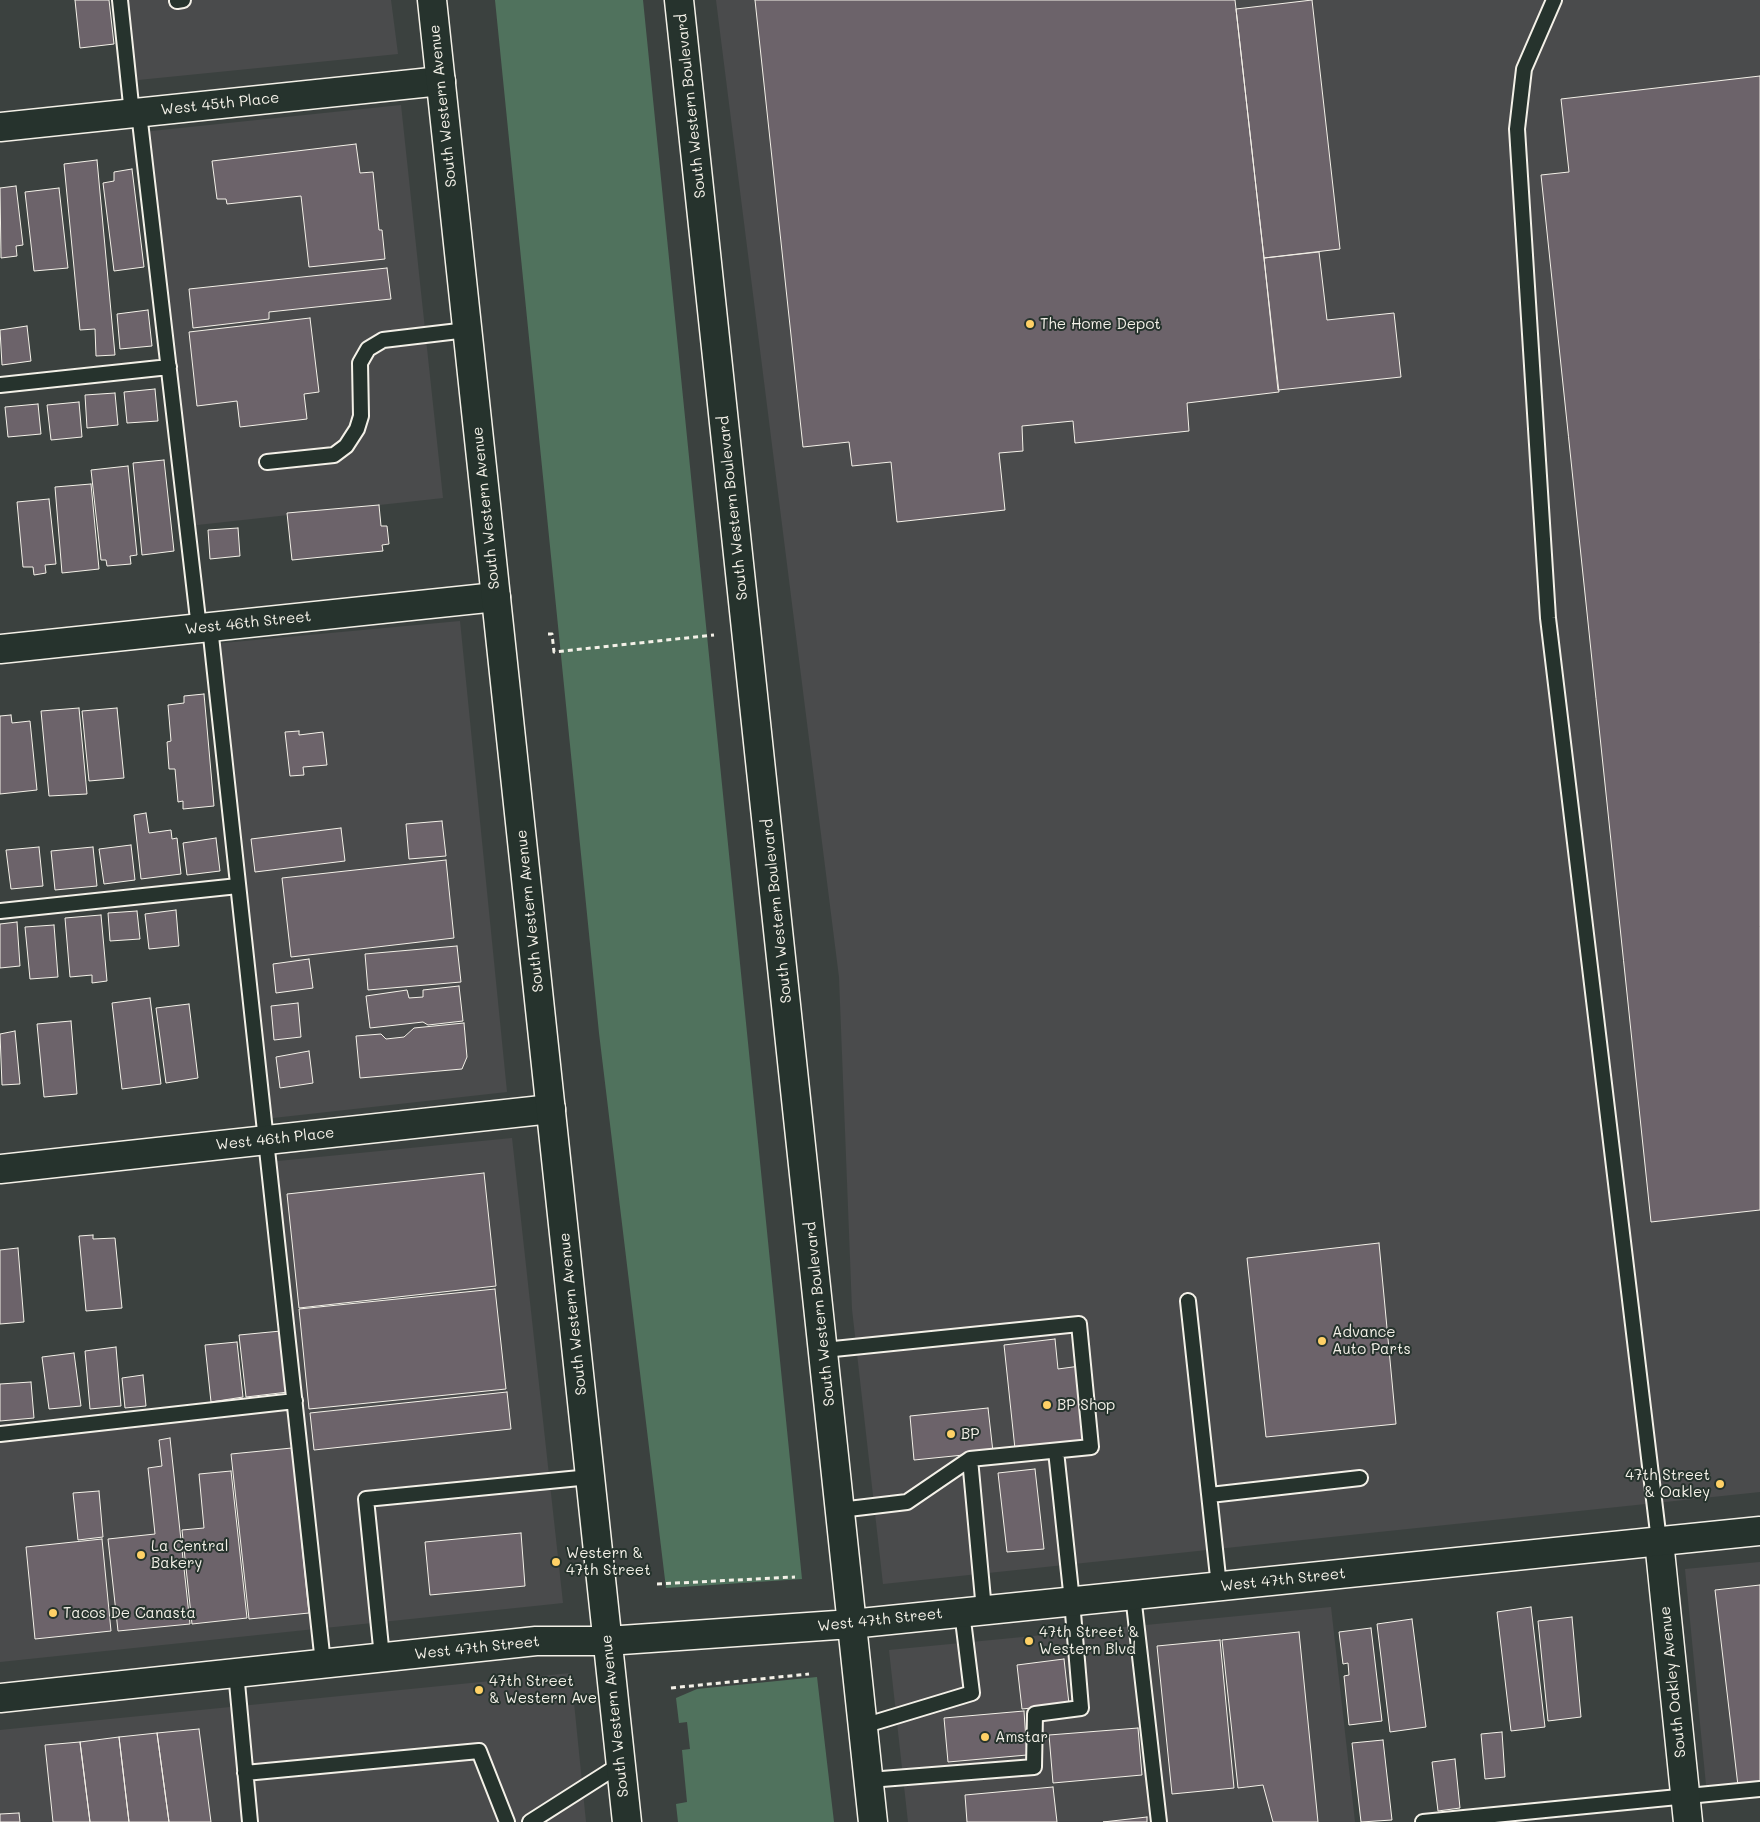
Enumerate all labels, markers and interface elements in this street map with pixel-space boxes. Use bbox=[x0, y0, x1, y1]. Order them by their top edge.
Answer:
street label: South Western Boulevard bbox=[672, 13, 710, 199]
street label: South Western Avenue bbox=[426, 24, 460, 188]
street label: West 45th Place bbox=[160, 89, 280, 119]
place label: The Home Depot bbox=[1040, 315, 1161, 333]
marker: The Home Depot bbox=[1024, 318, 1036, 330]
street label: South Western Boulevard bbox=[714, 415, 752, 601]
street label: South Western Avenue bbox=[469, 426, 503, 590]
street label: West 46th Street bbox=[184, 607, 312, 639]
street label: South Western Boulevard bbox=[758, 818, 796, 1004]
street label: South Western Avenue bbox=[513, 829, 547, 993]
street label: West 46th Place bbox=[215, 1124, 335, 1154]
street label: South Western Boulevard bbox=[801, 1221, 839, 1407]
street label: South Western Avenue bbox=[556, 1232, 590, 1396]
place label: Advance Auto Parts bbox=[1332, 1323, 1411, 1358]
marker: Advance Auto Parts bbox=[1316, 1335, 1328, 1347]
place label: BP Shop bbox=[1057, 1396, 1115, 1414]
marker: BP Shop bbox=[1041, 1399, 1053, 1411]
place label: BP bbox=[961, 1425, 979, 1443]
marker: BP bbox=[945, 1428, 957, 1440]
place label: 47th Street & Oakley bbox=[1625, 1466, 1710, 1501]
marker: 47th Street & Oakley bbox=[1714, 1478, 1726, 1490]
place label: La Central Bakery bbox=[151, 1537, 229, 1572]
place label: Western & 47th Street bbox=[566, 1544, 651, 1579]
marker: La Central Bakery bbox=[135, 1549, 147, 1561]
marker: Western & 47th Street bbox=[550, 1556, 562, 1568]
street label: West 47th Street bbox=[1219, 1564, 1347, 1596]
place label: Tacos De Canasta bbox=[63, 1604, 196, 1622]
street label: West 47th Street bbox=[816, 1604, 944, 1636]
street label: South Oakley Avenue bbox=[1656, 1605, 1690, 1759]
marker: Tacos De Canasta bbox=[47, 1607, 59, 1619]
place label: 47th Street & Western Blvd bbox=[1039, 1623, 1139, 1658]
street label: West 47th Street bbox=[413, 1632, 541, 1664]
street label: South Western Avenue bbox=[598, 1634, 632, 1798]
marker: 47th Street & Western Blvd bbox=[1023, 1635, 1035, 1647]
place label: 47th Street & Western Ave bbox=[489, 1672, 597, 1707]
marker: 47th Street & Western Ave bbox=[473, 1684, 485, 1696]
place label: Amstar bbox=[995, 1728, 1048, 1746]
marker: Amstar bbox=[979, 1731, 991, 1743]

